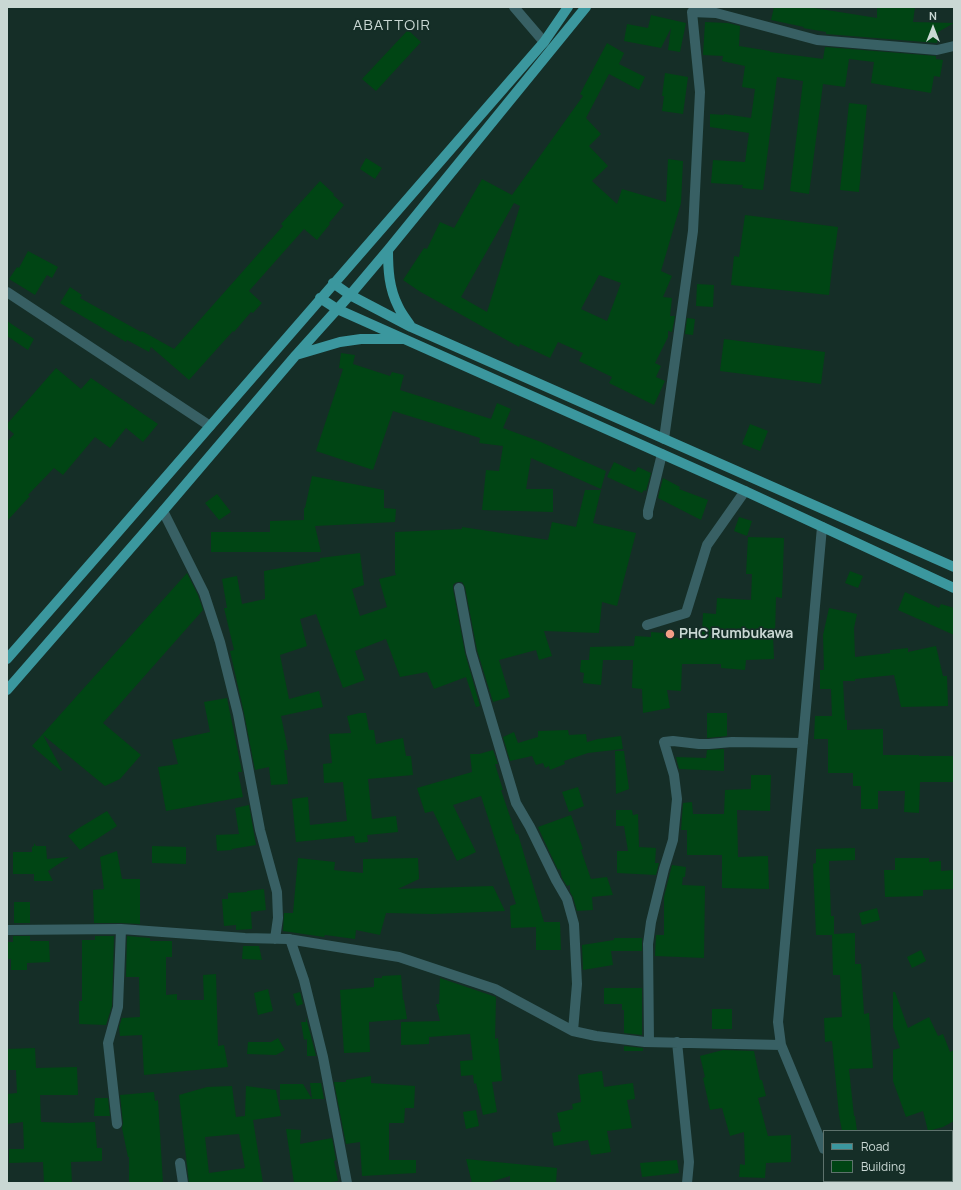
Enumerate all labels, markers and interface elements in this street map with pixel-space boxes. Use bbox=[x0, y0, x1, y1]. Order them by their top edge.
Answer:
north arrow bbox=[913, 8, 953, 48]
text: N bbox=[929, 8, 937, 23]
district label: ABATTOIR bbox=[353, 17, 431, 35]
place label: PHC Rumbukawa bbox=[679, 626, 793, 642]
marker: PHC Rumbukawa bbox=[664, 628, 676, 640]
legend bbox=[823, 1130, 953, 1182]
text: Road bbox=[861, 1138, 889, 1155]
text: Building bbox=[861, 1158, 905, 1175]

